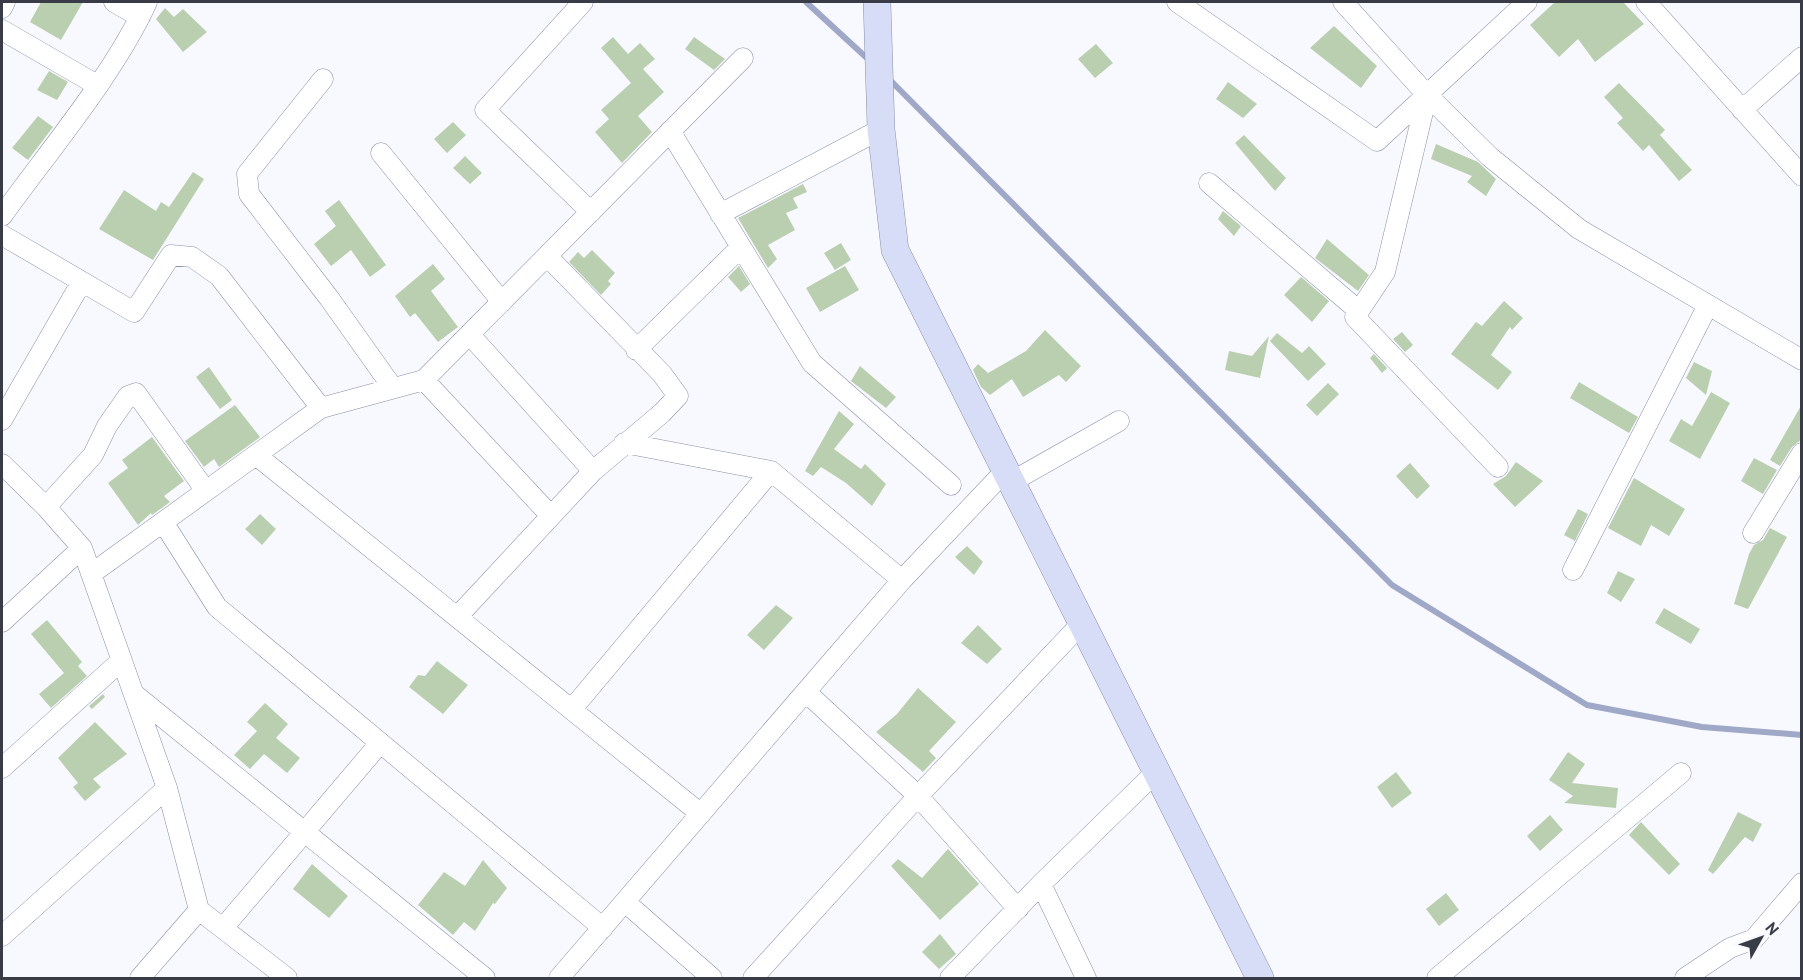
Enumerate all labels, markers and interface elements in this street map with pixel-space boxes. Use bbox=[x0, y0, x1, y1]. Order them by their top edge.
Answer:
north arrow bbox=[1731, 908, 1791, 968]
text: N bbox=[1761, 918, 1784, 939]

